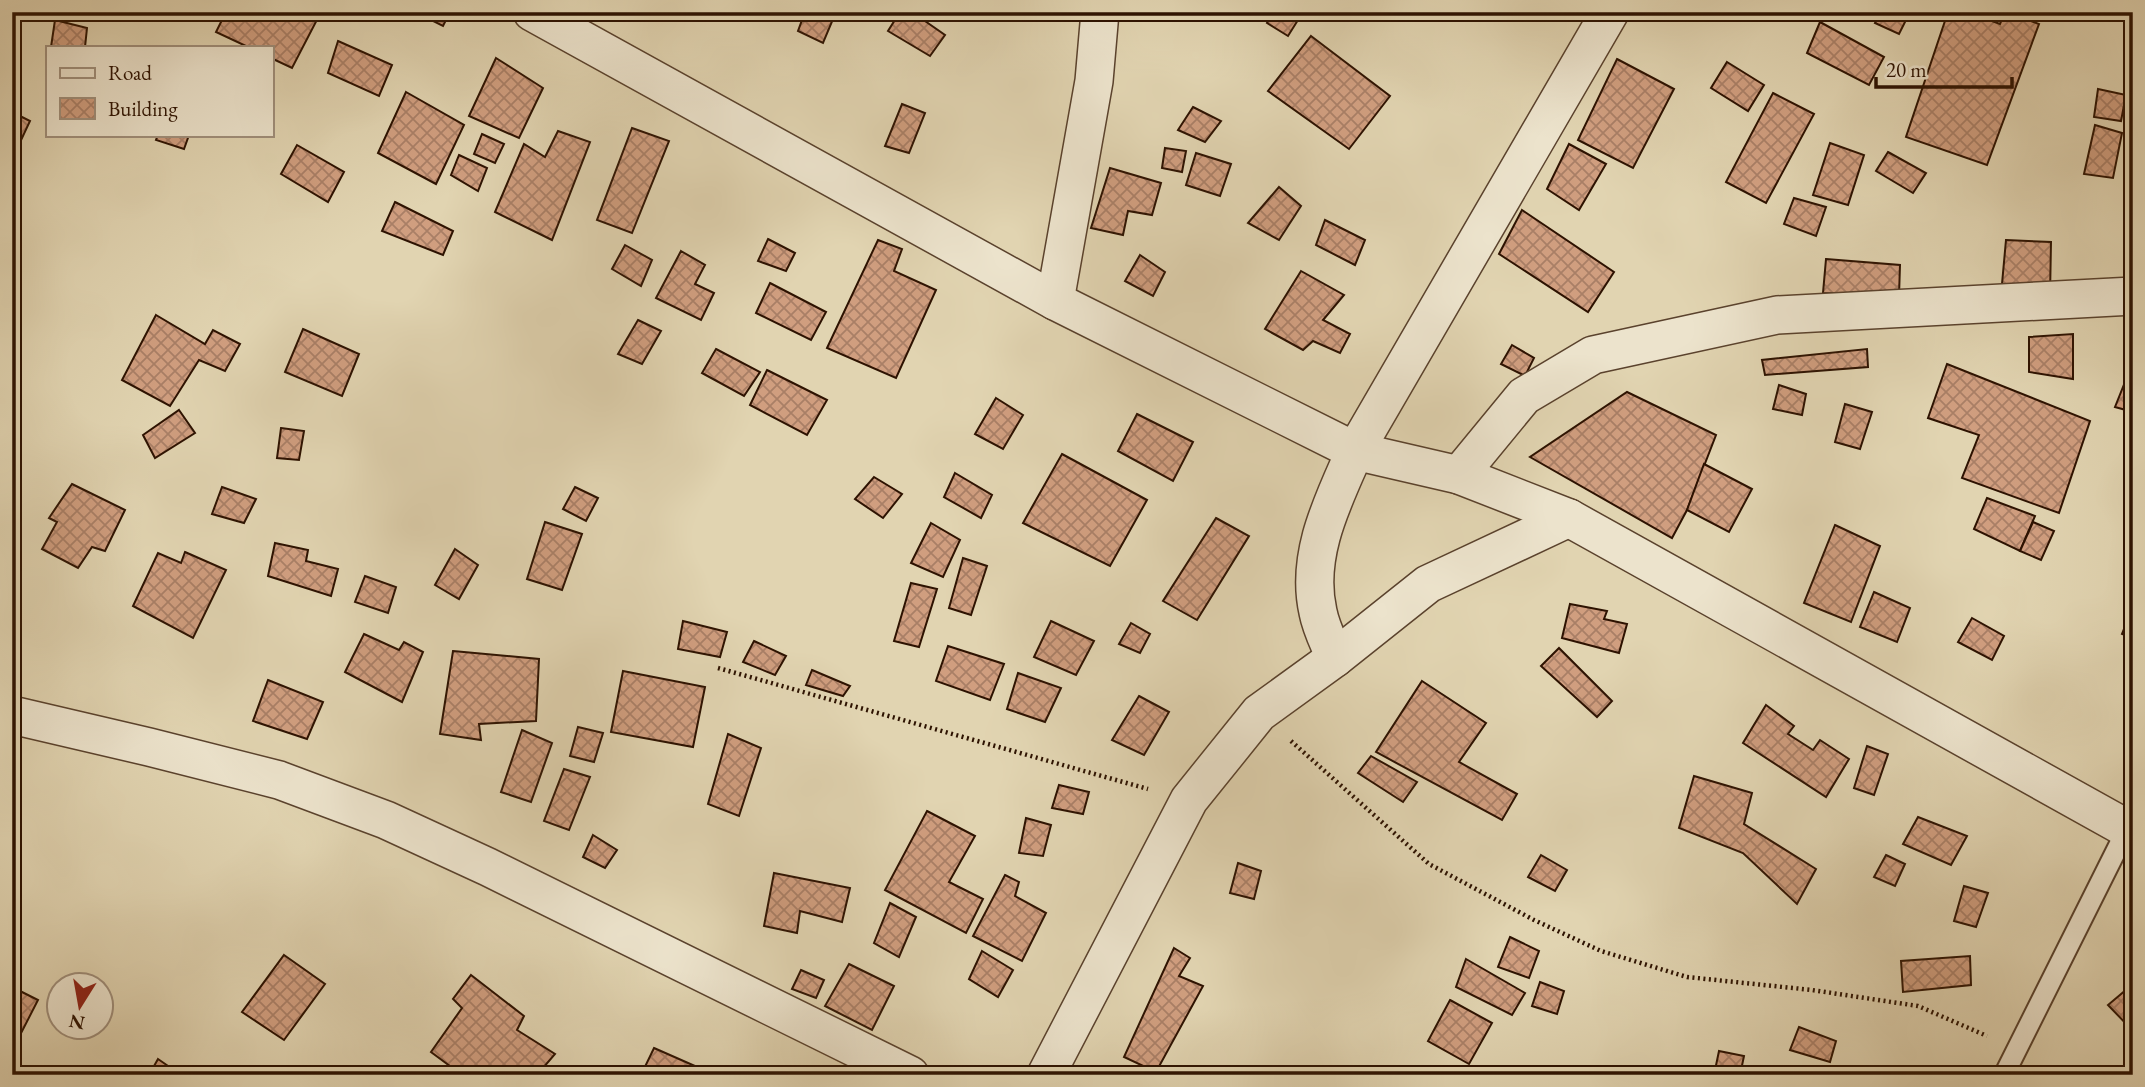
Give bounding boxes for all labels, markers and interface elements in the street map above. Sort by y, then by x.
legend [46,46,273,136]
scale bar [1876,46,2012,90]
text: 20 m [1886,56,1927,83]
text: Road [108,59,152,86]
text: Building [108,95,178,122]
north arrow [46,972,116,1042]
text: N [66,1008,87,1036]

